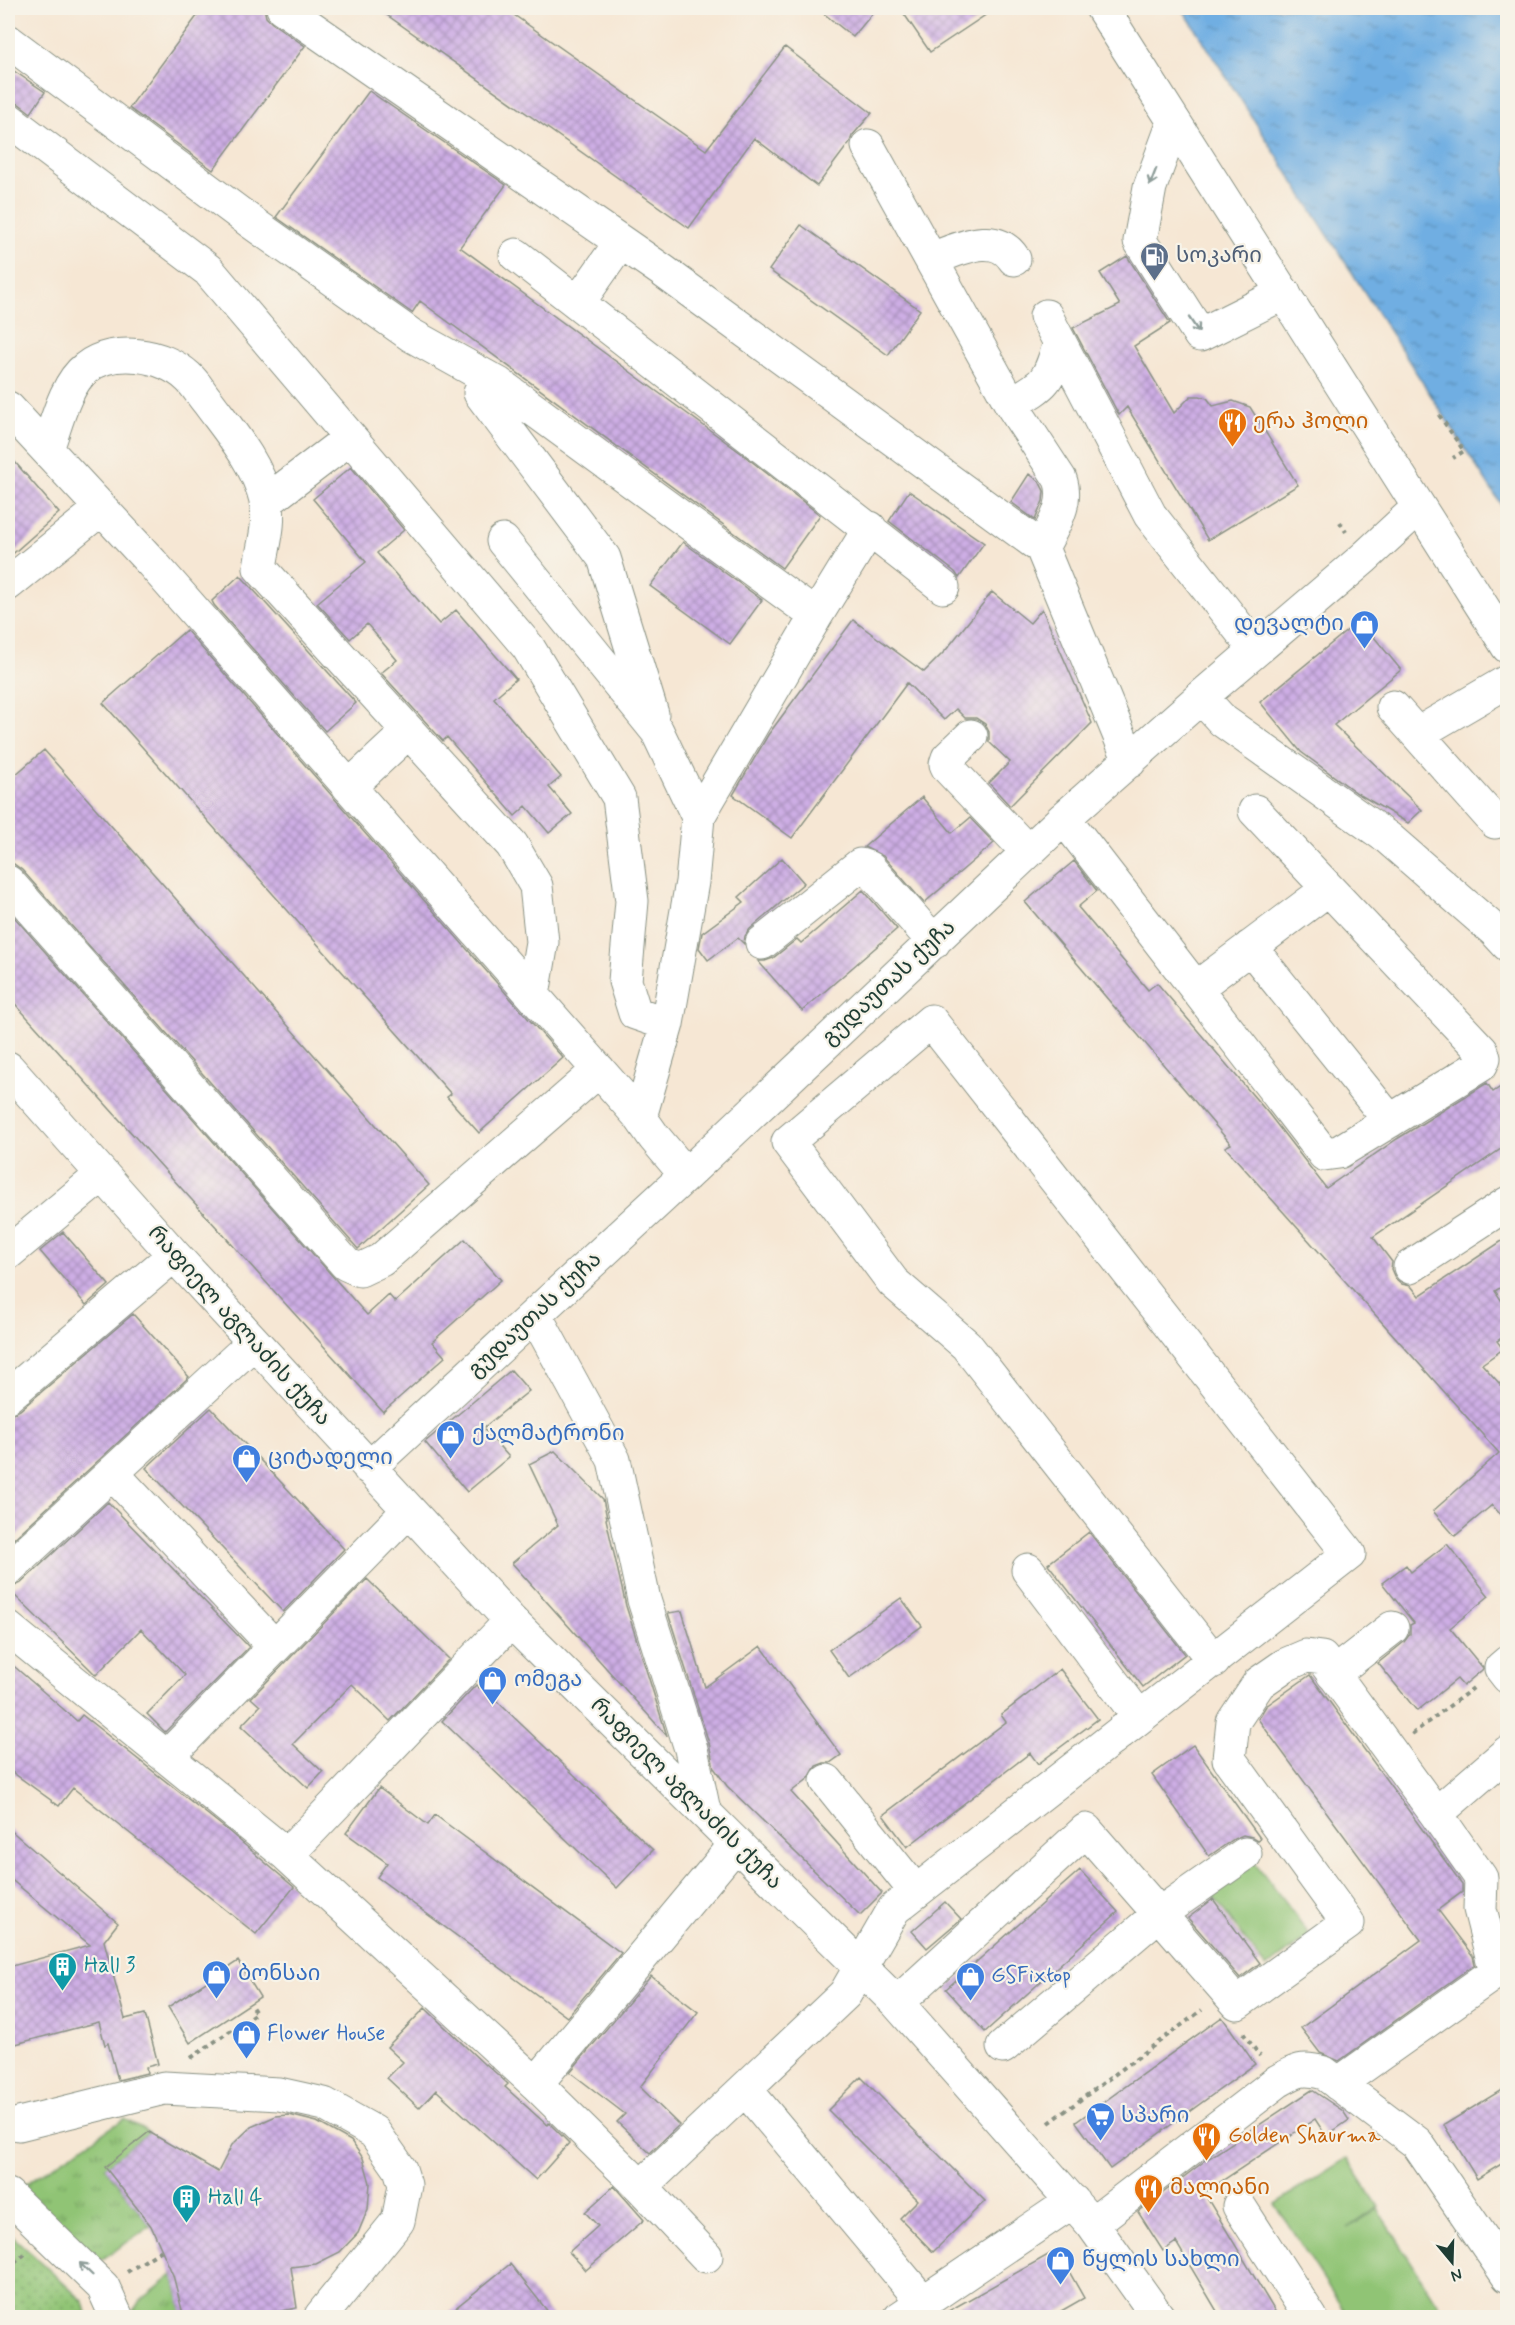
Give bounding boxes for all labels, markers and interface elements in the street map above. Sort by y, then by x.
one-way arrow [1147,167,1158,186]
fuel station icon: სოკარი [1139,240,1171,282]
place label: სოკარი [1176,242,1262,270]
one-way arrow [1187,317,1200,334]
restaurant icon: ერა ჰოლი [1216,406,1248,448]
place label: ერა ჰოლი [1253,408,1368,436]
shop icon: დევალტი [1349,608,1381,650]
place label: დევალტი [1234,610,1344,638]
street label: გუდაუთას ქუჩა [816,914,962,1052]
street label: რაფიელ აგლაძის ქუჩა [141,1220,337,1432]
street label: გუდაუთას ქუჩა [462,1246,608,1384]
shop icon: ქალმატრონი [435,1418,467,1460]
place label: ქალმატრონი [472,1420,625,1448]
shop icon: ციტადელი [231,1442,263,1484]
place label: ციტადელი [268,1444,393,1472]
shop icon: ომეგა [477,1664,509,1706]
place label: ომეგა [514,1666,582,1694]
street label: რაფიელ აგლაძის ქუჩა [584,1692,788,1896]
building icon: Hall 3 [47,1950,79,1992]
place label: Hall 3 [84,1952,135,1980]
shop icon: ბონსაი [201,1958,233,2000]
place label: ბონსაი [238,1960,320,1988]
shop icon: GSFixtop [954,1960,986,2002]
place label: GSFixtop [991,1962,1071,1990]
shop icon: Flower House [230,2018,262,2060]
place label: Flower House [267,2020,386,2048]
supermarket icon: სპარი [1084,2100,1116,2142]
place label: სპარი [1121,2102,1189,2130]
restaurant icon: Golden Shaurma [1191,2120,1223,2162]
place label: Golden Shaurma [1228,2122,1381,2150]
restaurant icon: მალიანი [1133,2172,1165,2214]
place label: მალიანი [1170,2174,1270,2202]
building icon: Hall 4 [171,2182,203,2224]
place label: Hall 4 [208,2184,262,2212]
north arrow [1422,2232,1482,2292]
shop icon: წყლის სახლი [1045,2244,1077,2286]
place label: წყლის სახლი [1082,2246,1240,2274]
one-way arrow [78,2262,93,2277]
text: N [1448,2263,1465,2286]

